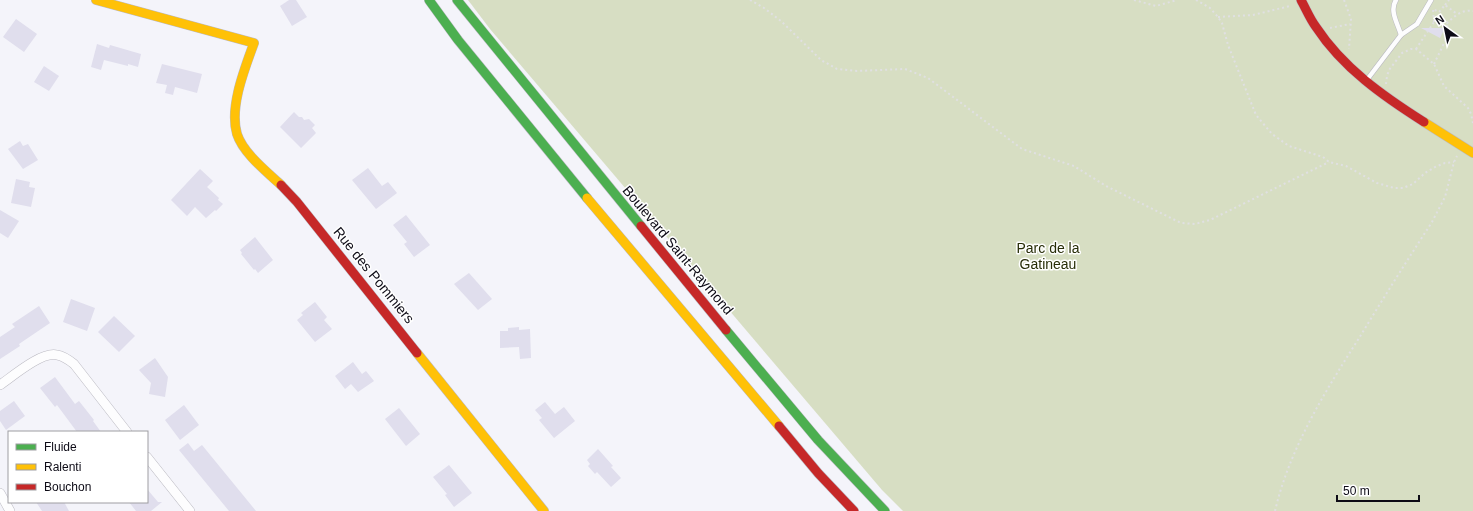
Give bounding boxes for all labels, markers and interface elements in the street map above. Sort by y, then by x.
north arrow [1425,8,1465,48]
text: N [1433,12,1446,27]
street label: Boulevard Saint-Raymond [619,182,737,318]
street label: Rue des Pommiers [330,224,418,326]
park label: Parc de la Gatineau [1016,240,1080,272]
legend [8,431,148,503]
text: Fluide [44,440,77,454]
text: Ralenti [44,460,81,474]
scale bar [1337,477,1419,503]
text: Bouchon [44,480,91,494]
text: 50 m [1343,484,1370,498]

